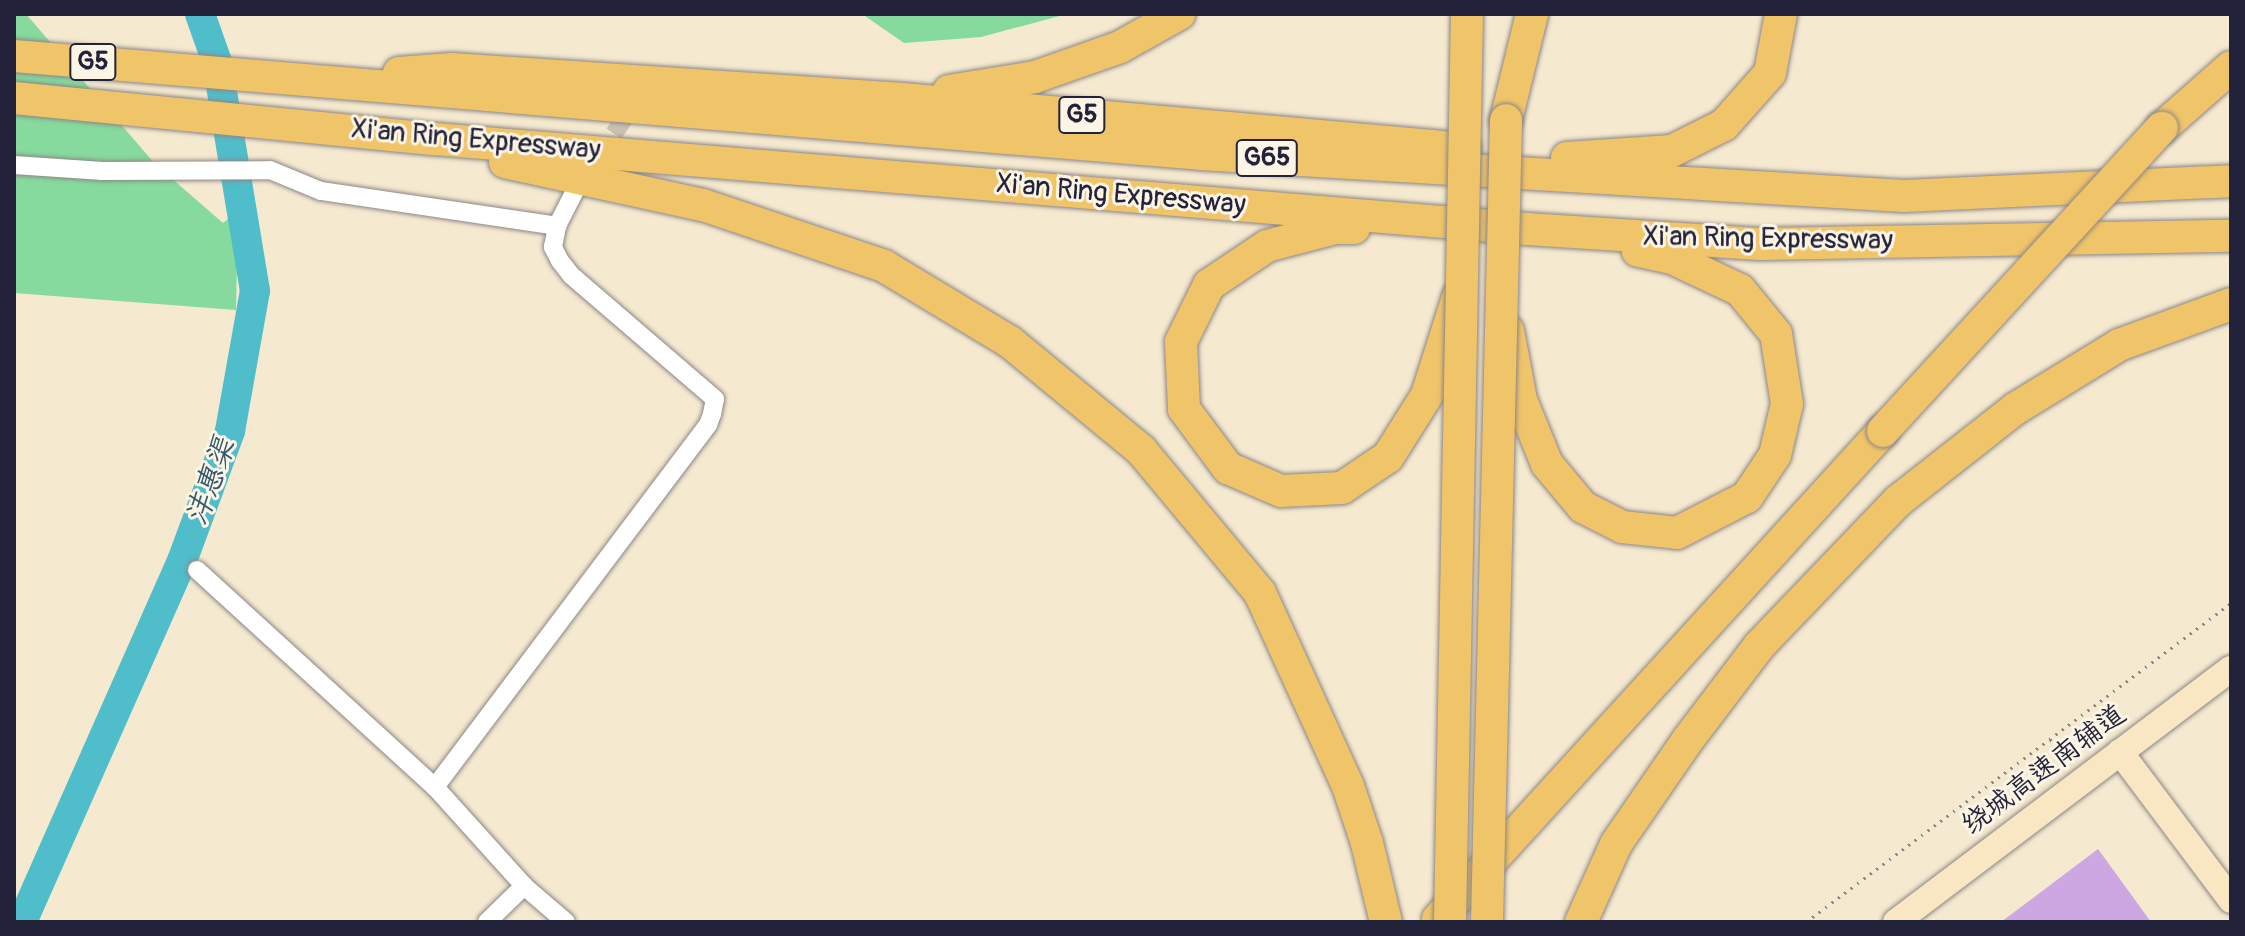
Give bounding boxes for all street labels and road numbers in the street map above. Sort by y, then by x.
road number: G5 [69,40,117,84]
road number: G5 [1058,93,1106,137]
street label: Xi'an Ring Expressway [350,112,602,168]
road number: G65 [1235,136,1299,180]
street label: Xi'an Ring Expressway [995,167,1247,223]
street label: Xi'an Ring Expressway [1643,220,1893,258]
street label: 绕城高速南辅道 [1956,698,2132,842]

